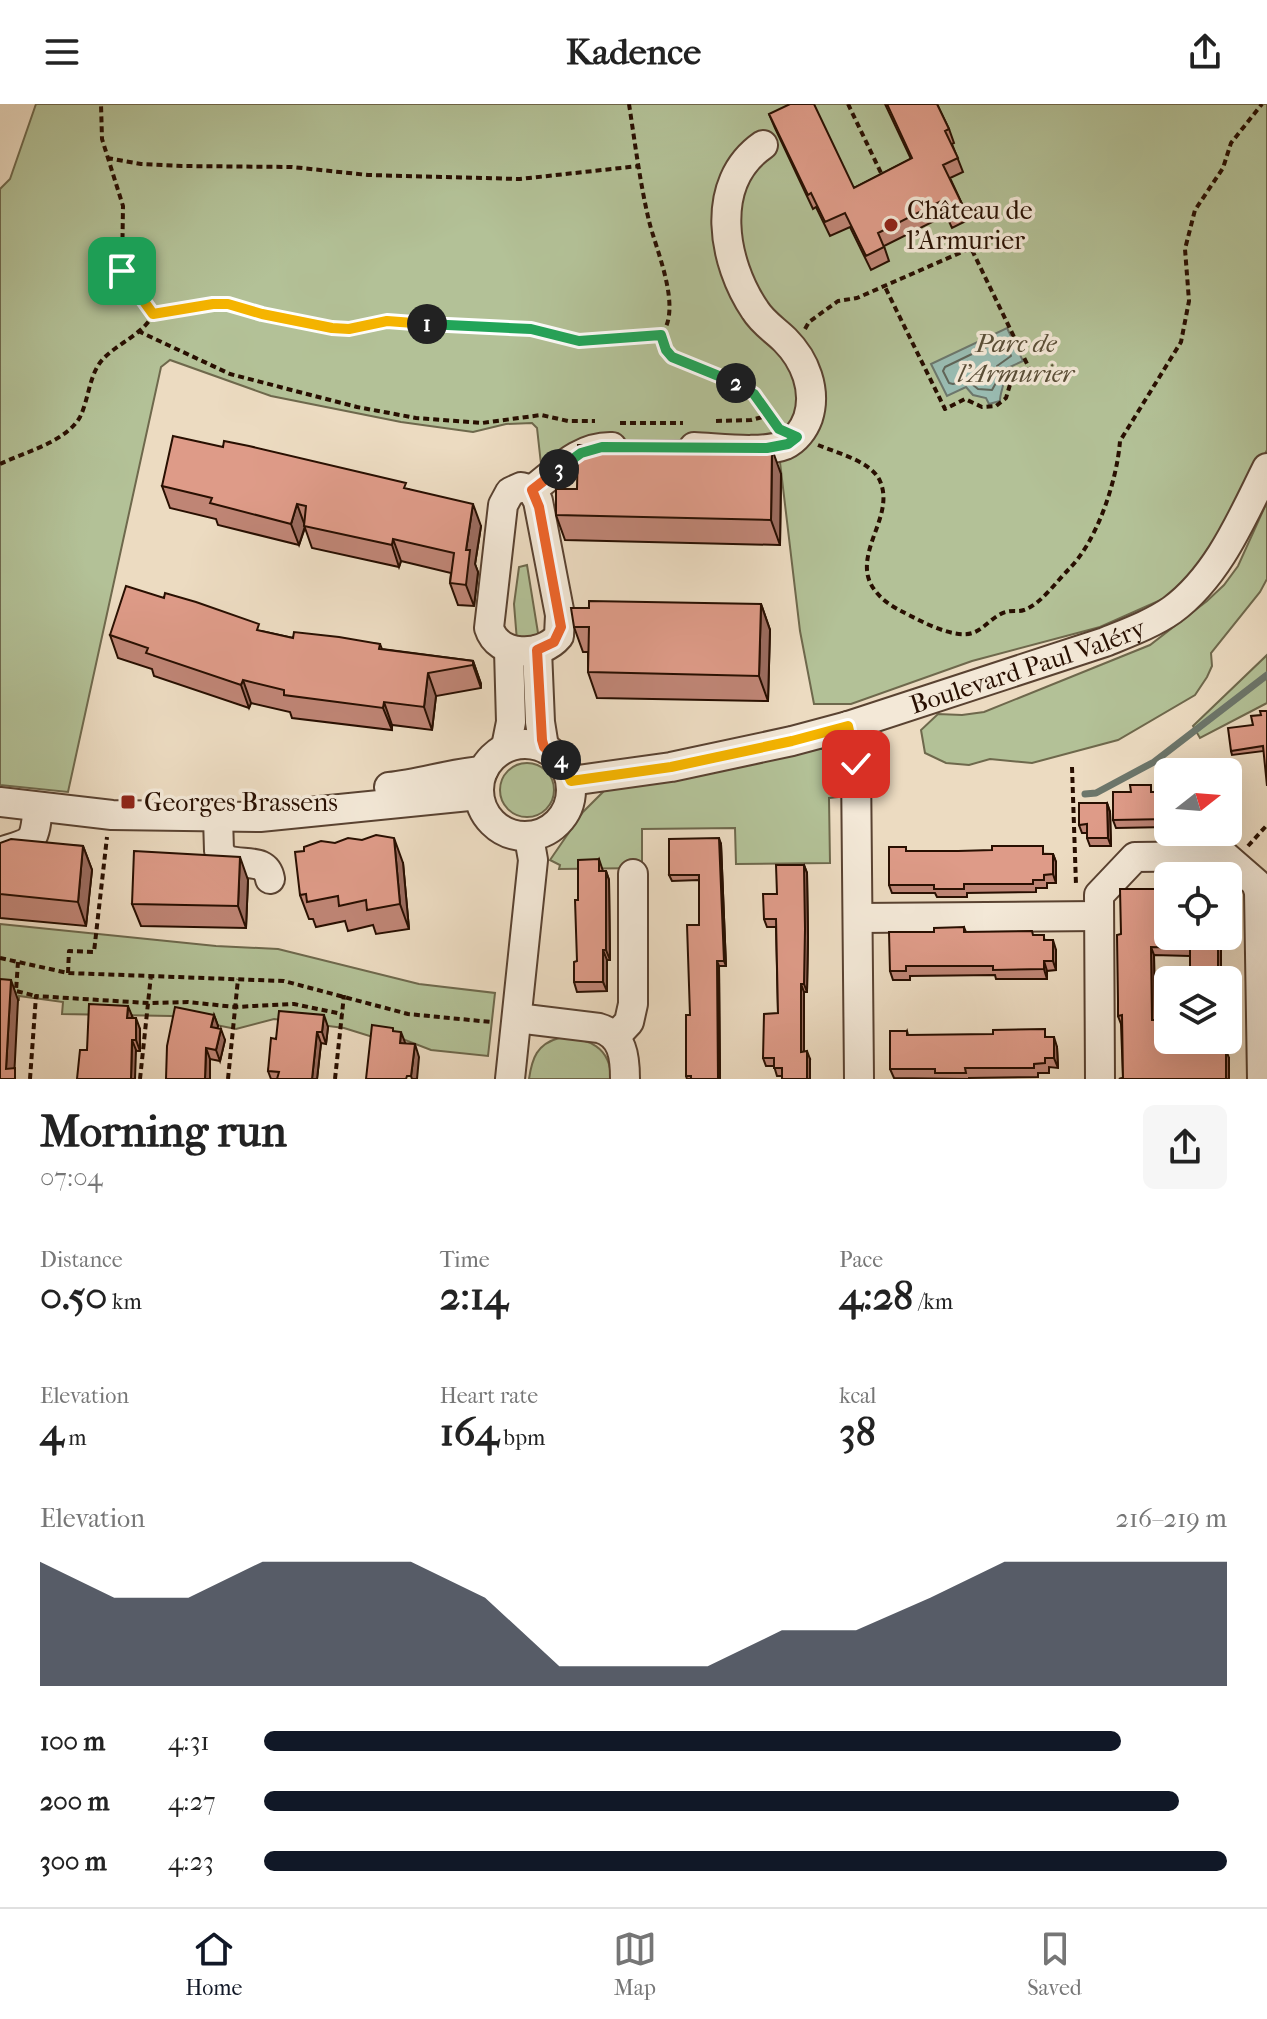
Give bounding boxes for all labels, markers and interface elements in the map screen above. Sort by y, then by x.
icon: menu [40,30,84,74]
icon: share [1183,30,1227,74]
text: Kadence [566,31,701,73]
place label: Château de l'Armurier [906,195,1033,256]
marker: Château de l'Armurier [882,216,900,234]
pin [88,237,156,305]
icon: arrive [100,249,144,293]
pin: 1 [407,304,447,344]
text: 1 [423,311,431,337]
park label: Parc de l'Armurier [957,328,1076,389]
pin: 2 [716,363,756,403]
text: 2 [730,370,742,396]
pin: 3 [539,449,579,489]
text: 3 [554,456,564,482]
street label: Boulevard Paul Valéry [906,611,1151,720]
pin [822,730,890,798]
pin: 4 [541,740,581,780]
icon: check [834,742,878,786]
text: 4 [555,747,568,773]
north arrow [1154,758,1242,846]
map controls [1154,758,1242,1054]
place label: Georges Brassens [144,787,338,818]
marker: Georges Brassens [119,793,137,811]
button: locate [1154,862,1242,950]
button: layers [1154,966,1242,1054]
button: share [1143,1105,1227,1189]
text: Morning run [40,1106,287,1157]
text: 07:04 [40,1162,103,1193]
text: Distance [40,1247,123,1273]
text: Time [440,1247,490,1273]
text: Pace [839,1247,883,1273]
text: 0.50 [40,1273,107,1319]
text: 2:14 [440,1273,508,1319]
text: 4:28 [839,1273,913,1319]
text: km [107,1289,142,1315]
text: /km [913,1289,953,1315]
text: Elevation [40,1383,129,1409]
text: Heart rate [440,1383,538,1409]
text: kcal [839,1383,876,1409]
text: 4 [40,1409,64,1455]
text: 164 [440,1409,499,1455]
text: 38 [839,1409,876,1455]
text: m [64,1425,87,1451]
text: bpm [499,1425,545,1451]
text: Elevation [40,1503,145,1534]
text: 216–219 m [1116,1503,1227,1534]
text: 100 m [40,1726,105,1757]
text: 4:31 [168,1726,210,1757]
text: 200 m [40,1786,109,1817]
text: 4:27 [168,1786,216,1817]
text: 300 m [40,1846,107,1877]
text: 4:23 [168,1846,214,1877]
tab: Home [185,1927,242,2001]
tab: Map [613,1927,657,2001]
tab: Saved [1027,1927,1082,2001]

